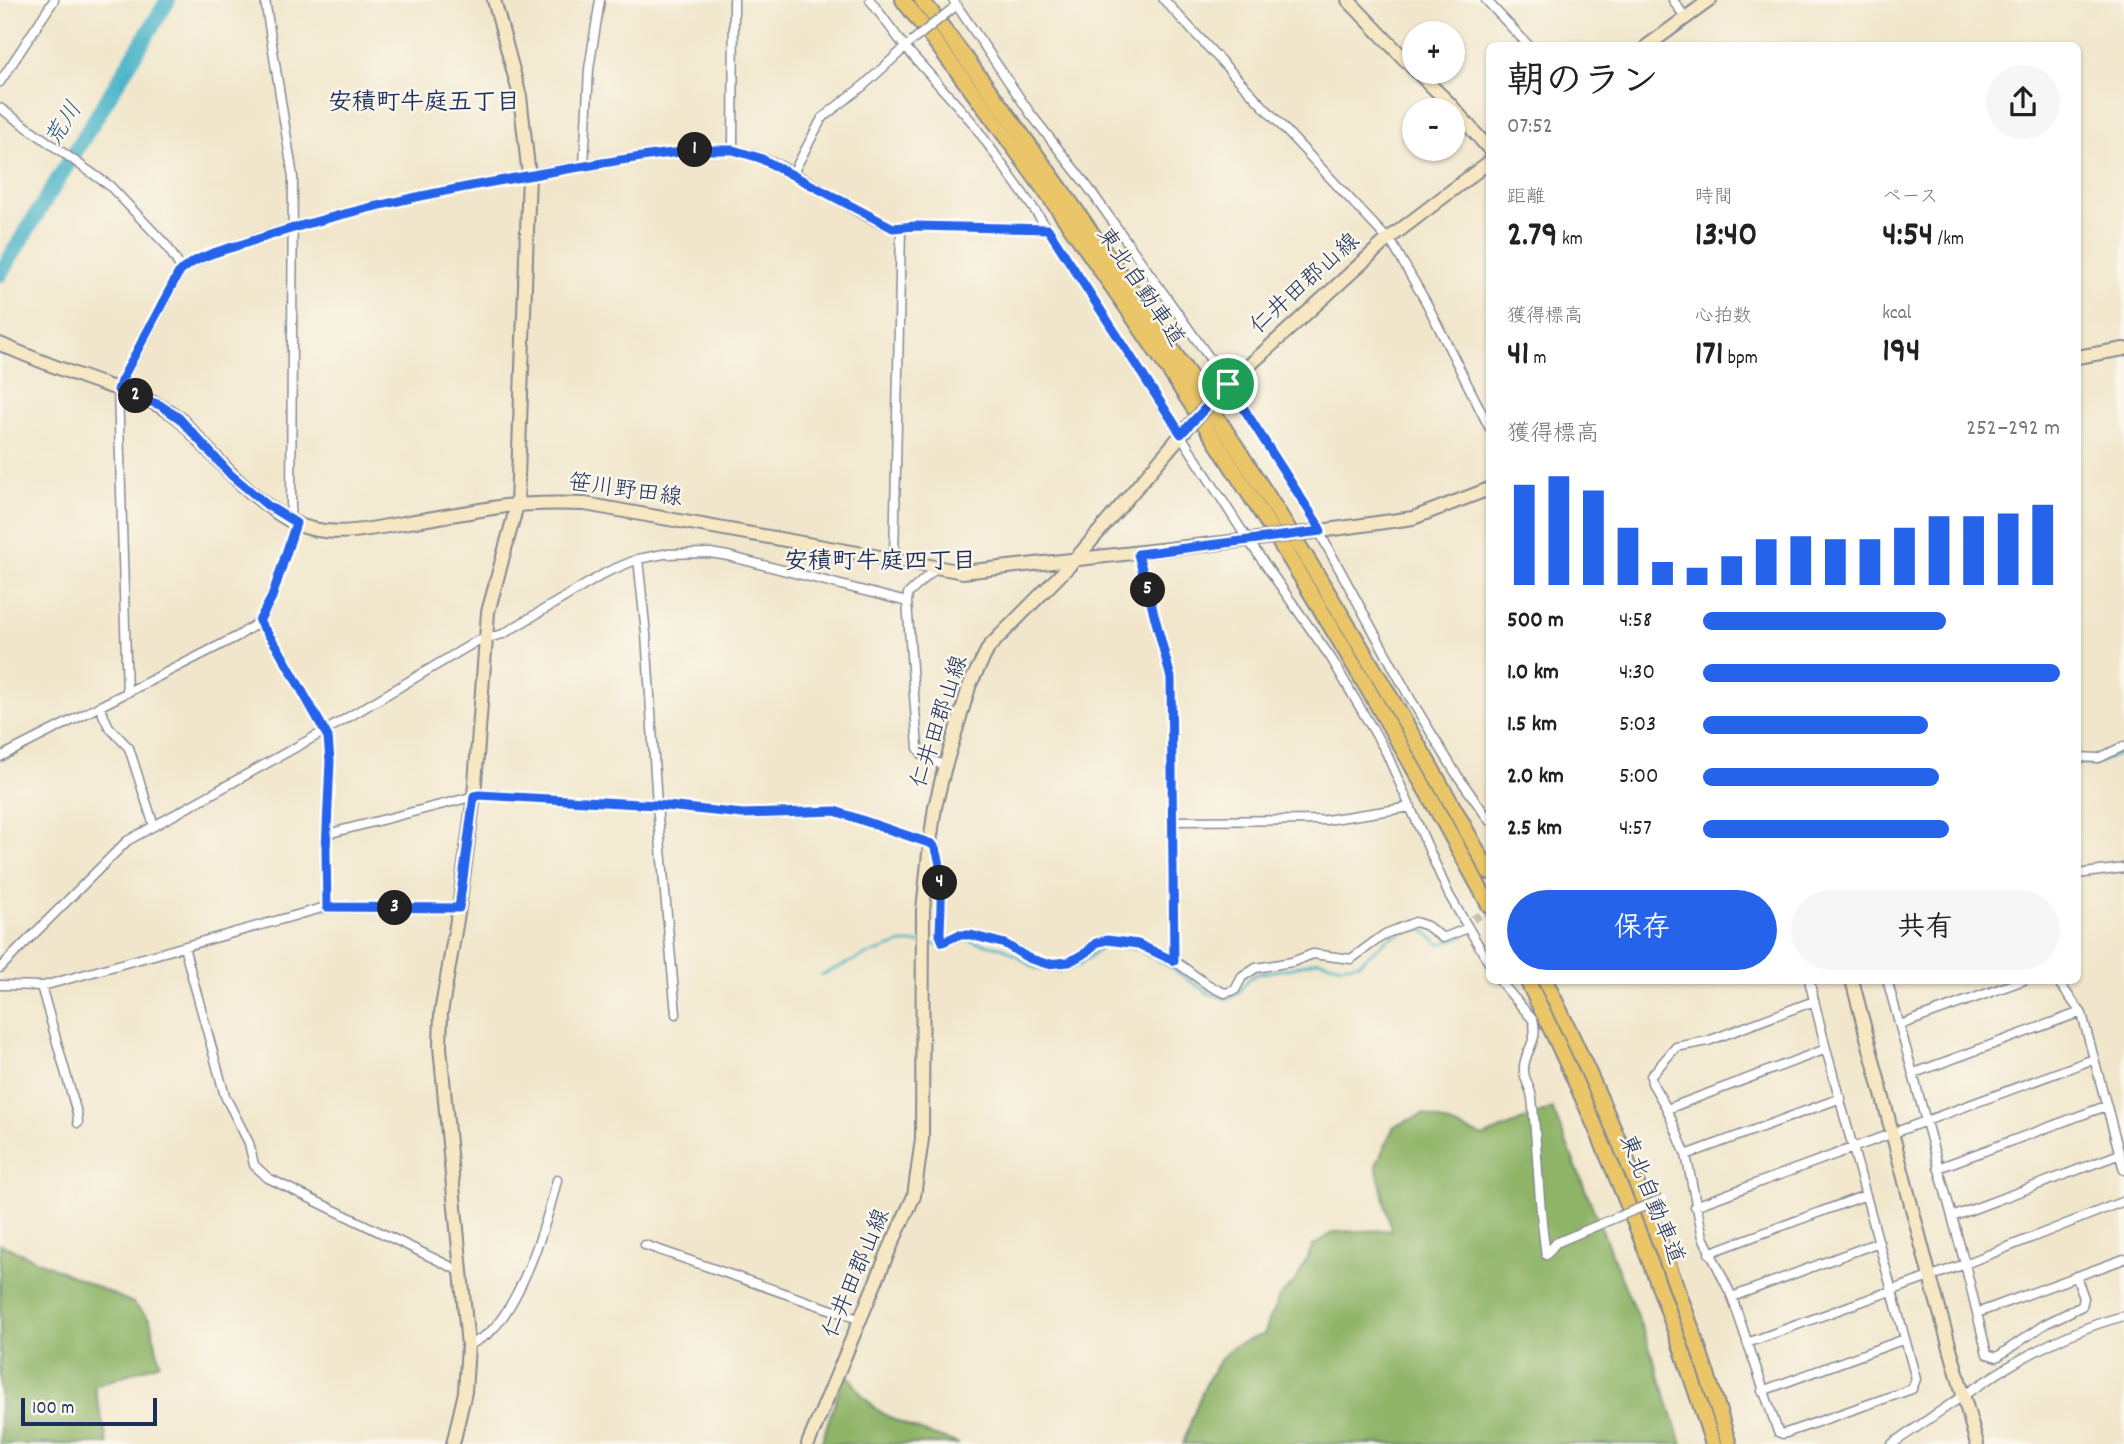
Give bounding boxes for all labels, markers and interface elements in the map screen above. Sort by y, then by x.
map controls [1402,21,1465,161]
button: + [1402,21,1465,84]
text: 朝のラン [1507,57,1659,112]
button: share [1986,65,2060,139]
district label: 安積町牛庭五丁目 [328,87,520,121]
water label: 荒川 [38,96,92,154]
button: − [1402,98,1465,161]
text: 07:52 [1507,111,1553,144]
pin: 1 [678,132,712,168]
text: 1 [692,136,697,163]
text: 距離 [1507,185,1545,212]
text: 時間 [1695,185,1733,212]
text: ペース [1882,185,1938,212]
text: 2.79 [1507,212,1558,262]
text: 13:40 [1695,212,1757,262]
text: 4:54 [1882,212,1933,262]
street label: 東北自動車道 [1087,222,1191,354]
street label: 仁井田郡山線 [1244,227,1368,343]
text: km [1558,227,1583,254]
text: /km [1933,227,1964,254]
text: kcal [1882,301,1911,328]
text: 獲得標高 [1507,304,1583,331]
text: 心拍数 [1695,304,1752,331]
text: 194 [1882,328,1921,378]
text: 41 [1507,331,1529,381]
text: 171 [1695,331,1723,381]
text: m [1529,346,1547,373]
text: bpm [1723,346,1758,373]
pin [1198,354,1258,414]
icon: arrive [1209,365,1247,403]
pin: 2 [118,378,154,414]
text: 2 [131,382,140,409]
text: 252–292 m [1966,413,2060,446]
text: 獲得標高 [1507,419,1599,452]
street label: 笹川野田線 [566,468,684,516]
district label: 安積町牛庭四丁目 [784,546,976,580]
pin: 5 [1130,572,1166,608]
text: 5 [1143,576,1152,603]
text: 500 m [1507,605,1564,638]
text: 4:58 [1619,605,1652,638]
street label: 仁井田郡山線 [904,651,978,793]
text: 1.0 km [1507,657,1559,690]
text: 4:30 [1619,657,1655,690]
text: 1.5 km [1507,709,1557,742]
text: 5:03 [1619,709,1656,742]
text: 2.0 km [1507,761,1564,794]
text: 5:00 [1619,761,1659,794]
text: 2.5 km [1507,813,1562,846]
text: 4:57 [1619,813,1652,846]
pin: 4 [922,866,958,900]
text: 4 [936,869,943,896]
pin: 3 [378,890,412,926]
button: 保存 [1507,890,1777,970]
button: 共有 [1791,890,2060,970]
text: 3 [390,894,399,921]
street label: 東北自動車道 [1609,1130,1691,1270]
street label: 仁井田郡山線 [816,1204,900,1344]
scale bar [21,1395,158,1427]
text: 100 m [32,1396,74,1423]

